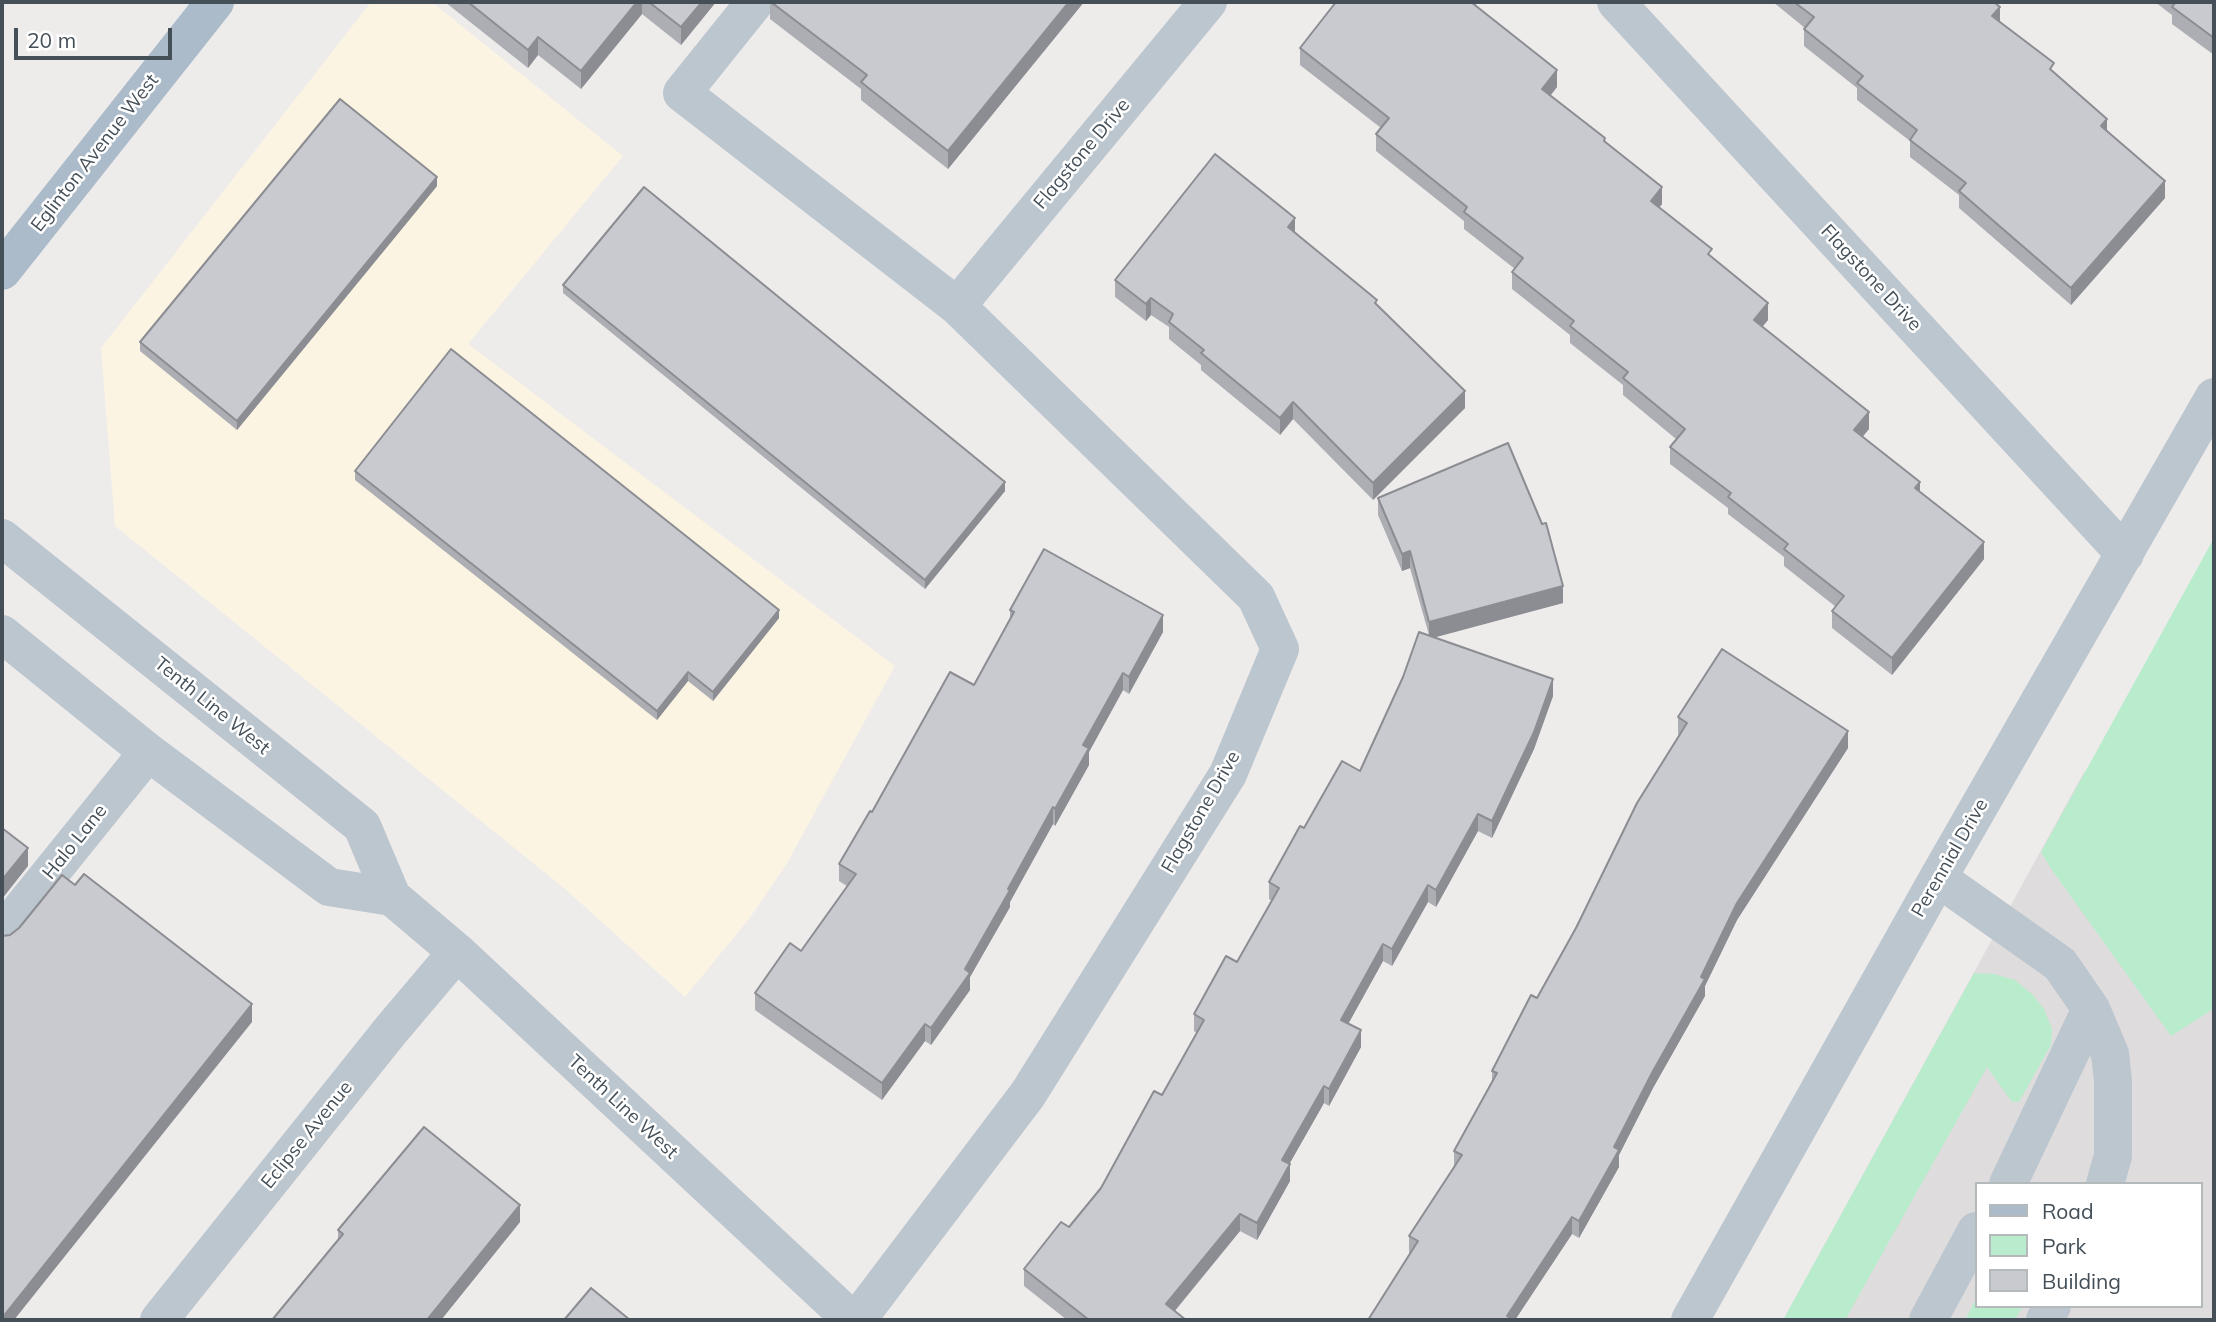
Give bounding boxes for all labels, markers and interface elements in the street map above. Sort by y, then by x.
scale bar [18,14,175,58]
text: 20 m [27,27,76,53]
street label: Eglinton Avenue West [26,70,164,236]
street label: Flagstone Drive [1029,94,1135,214]
street label: Flagstone Drive [1816,220,1926,336]
street label: Tenth Line West [150,652,274,760]
street label: Flagstone Drive [1157,747,1245,877]
street label: Perennial Drive [1907,795,1993,921]
street label: Halo Lane [38,800,112,884]
street label: Tenth Line West [563,1050,683,1164]
street label: Eclipse Avenue [257,1077,357,1193]
legend [1974,1182,2202,1308]
text: Road [2042,1198,2093,1224]
text: Park [2042,1233,2086,1259]
text: Building [2042,1268,2121,1294]

